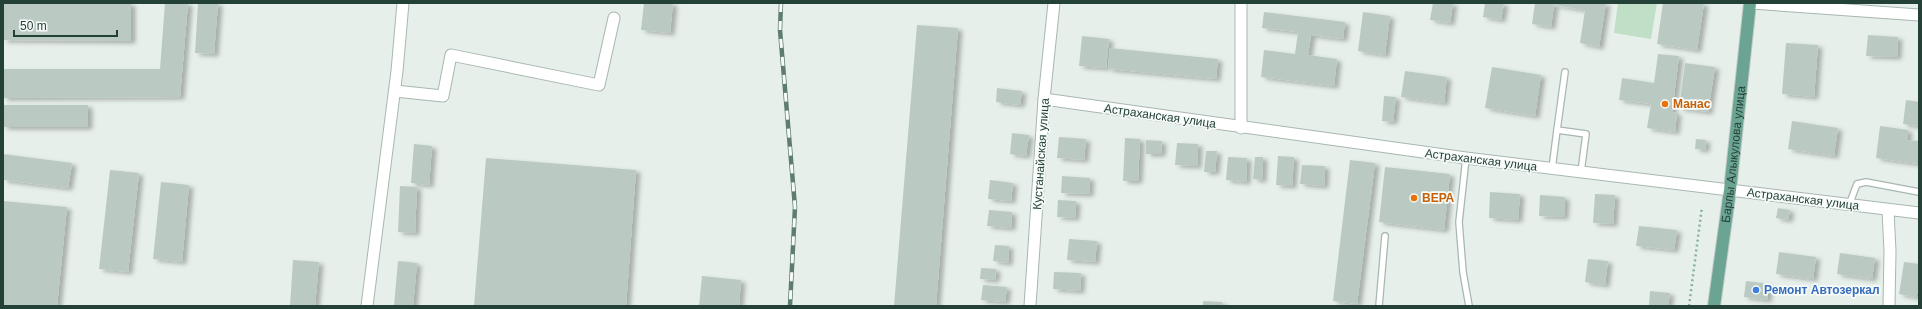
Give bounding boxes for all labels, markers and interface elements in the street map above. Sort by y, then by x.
scale bar [14,12,117,38]
text: 50 m [20,19,47,33]
street label: Барпы Алыкулова улица [1719,85,1748,224]
street label: Кустанайская улица [1030,97,1052,210]
place label: Манас [1673,97,1711,111]
marker: Манас [1660,99,1670,109]
street label: Астраханская улица [1103,101,1217,131]
street label: Астраханская улица [1424,146,1538,174]
street label: Астраханская улица [1746,185,1860,213]
place label: ВЕРА [1422,191,1455,205]
marker: ВЕРА [1409,193,1419,203]
place label: Ремонт Автозеркал [1764,283,1880,297]
marker: Ремонт Автозеркал [1751,285,1761,295]

